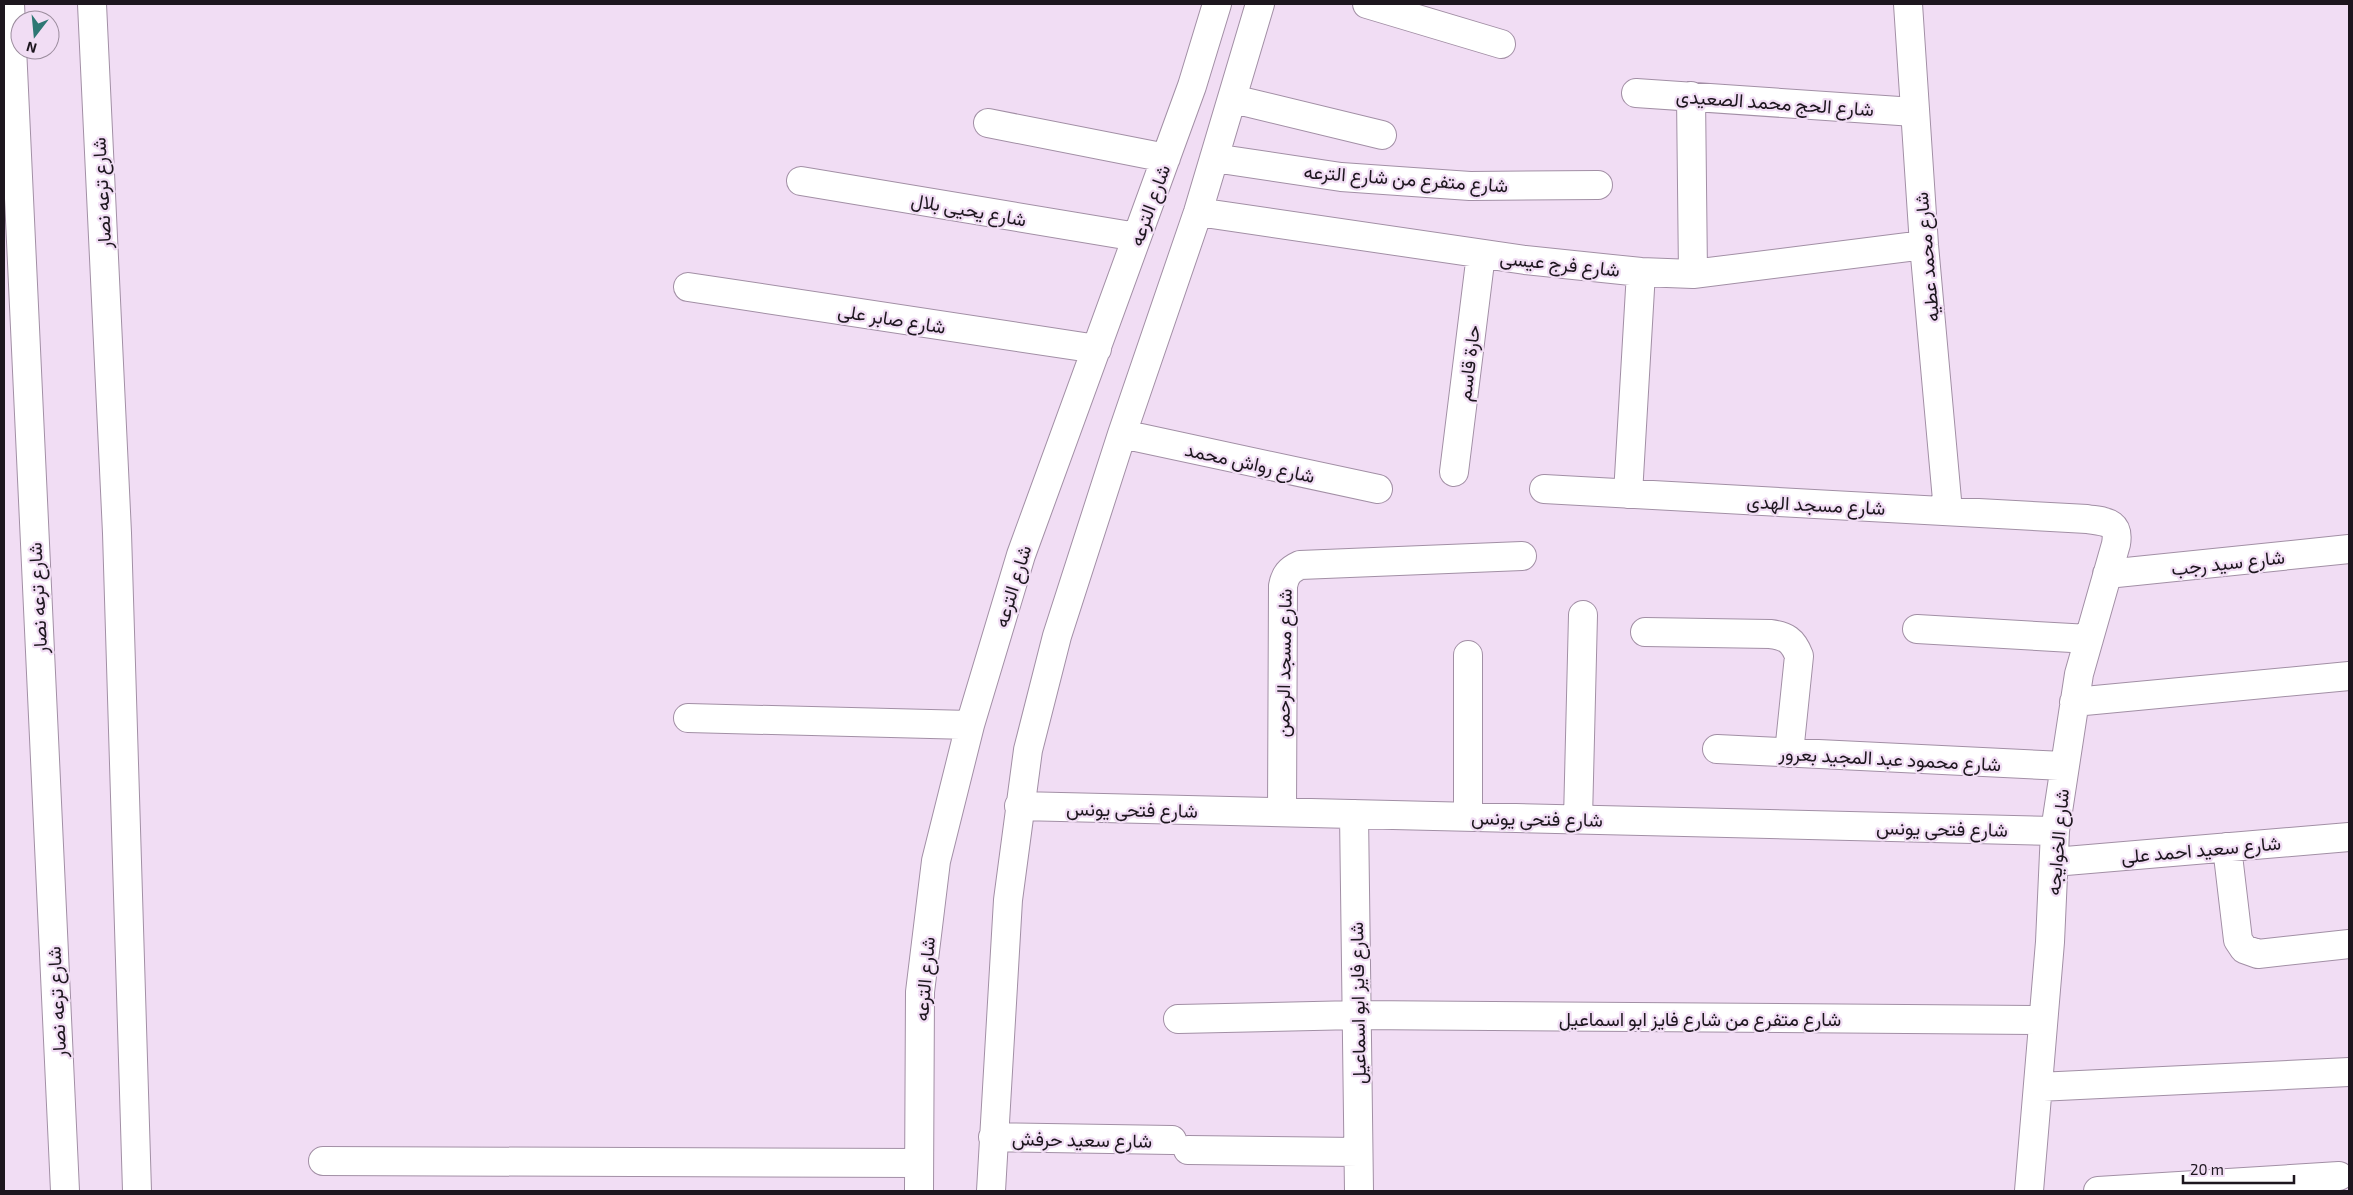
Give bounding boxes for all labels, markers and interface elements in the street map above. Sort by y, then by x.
north arrow [10,10,60,60]
text: N [24,38,38,58]
street label: شارع الحج محمد الصعيدى [1675,84,1875,123]
street label: شارع ترعه نصار [87,137,117,250]
street label: شارع متفرع من شارع الترعه [1303,159,1509,199]
street label: شارع الترعه [1124,161,1176,249]
street label: شارع يحيى بلال [909,188,1028,232]
street label: شارع محمد عطيه [1909,191,1945,323]
street label: شارع فرج عيسى [1499,245,1621,283]
street label: شارع صابر على [836,298,948,340]
street label: حارة قاسم [1452,324,1486,403]
street label: شارع رواش محمد [1182,437,1317,489]
street label: شارع مسجد الهدى [1746,489,1886,521]
street label: شارع ترعه نصار [23,542,53,655]
street label: شارع الترعه [989,542,1037,630]
street label: شارع سيد رجب [2170,545,2286,581]
street label: شارع مسجد الرحمن [1270,588,1298,738]
street label: شارع محمود عبد المجيد بعرور [1777,741,2002,777]
street label: شارع الخوايجه [2041,788,2075,896]
street label: شارع فتحى يونس [1066,796,1198,824]
street label: شارع فتحى يونس [1471,805,1603,833]
street label: شارع فتحى يونس [1876,815,2008,843]
street label: شارع سعيد احمد على [2120,831,2282,869]
street label: شارع فايز ابو اسماعيل [1344,922,1372,1084]
street label: شارع الترعه [909,936,941,1022]
street label: شارع ترعه نصار [42,946,72,1059]
street label: شارع متفرع من شارع فايز ابو اسماعيل [1559,1007,1841,1032]
street label: شارع سعيد حرفش [1012,1126,1152,1154]
scale bar [2183,1152,2294,1184]
text: 20 m [2190,1160,2224,1178]

